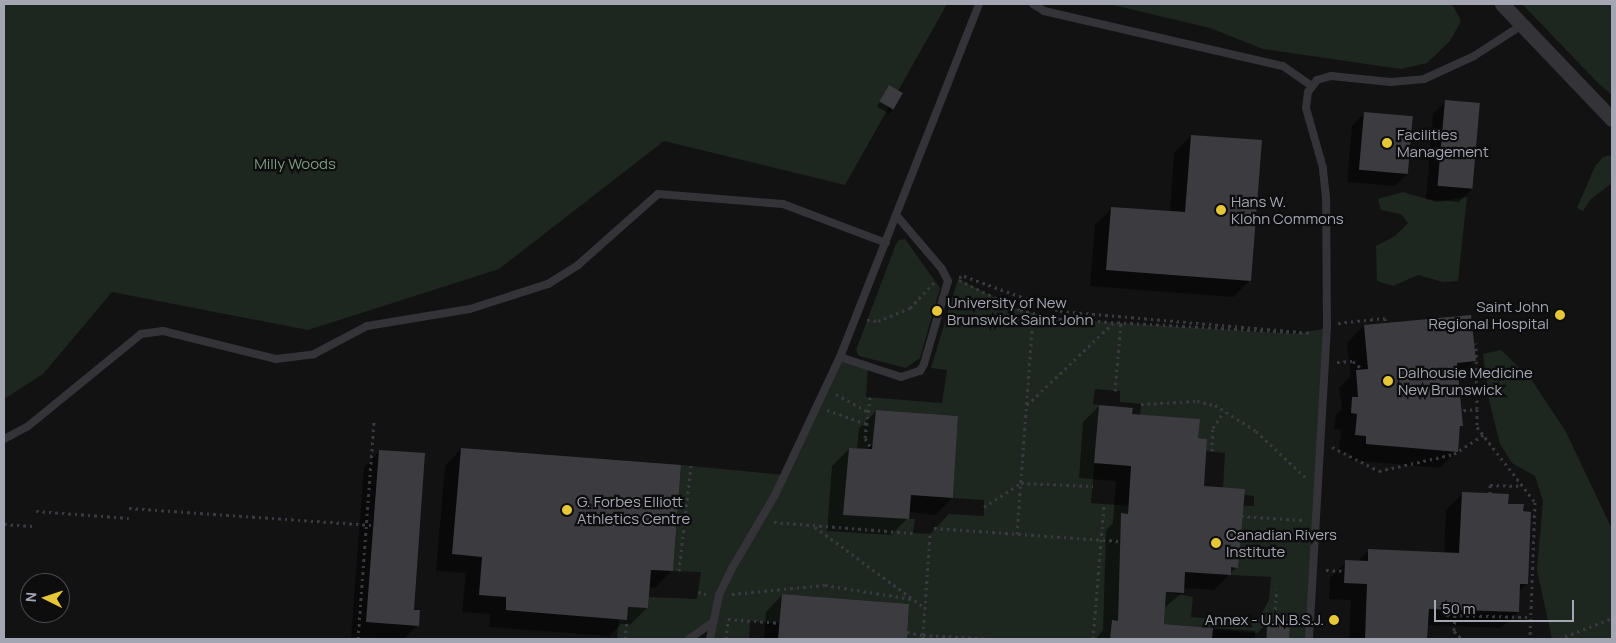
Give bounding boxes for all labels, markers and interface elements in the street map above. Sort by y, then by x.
place label: Facilities Management [1397,125,1489,160]
marker: Facilities Management [1381,137,1393,149]
park label: Milly Woods [254,155,336,173]
place label: Hans W. Klohn Commons [1231,192,1344,227]
marker: Hans W. Klohn Commons [1215,204,1227,216]
place label: University of New Brunswick Saint John [947,293,1093,328]
place label: Saint John Regional Hospital [1429,297,1549,332]
marker: University of New Brunswick Saint John [931,305,943,317]
marker: Saint John Regional Hospital [1553,308,1567,322]
place label: Dalhousie Medicine New Brunswick [1398,363,1533,398]
marker: Dalhousie Medicine New Brunswick [1382,375,1394,387]
place label: G. Forbes Elliott Athletics Centre [577,492,690,527]
marker: G. Forbes Elliott Athletics Centre [561,504,573,516]
place label: Canadian Rivers Institute [1226,525,1337,560]
marker: Canadian Rivers Institute [1210,537,1222,549]
north arrow [20,573,70,623]
scale bar [1436,590,1576,622]
text: N [21,591,40,603]
text: 50 m [1442,598,1476,619]
place label: Annex - U.N.B.S.J. [1205,611,1324,629]
marker: Annex - U.N.B.S.J. [1328,614,1340,626]

